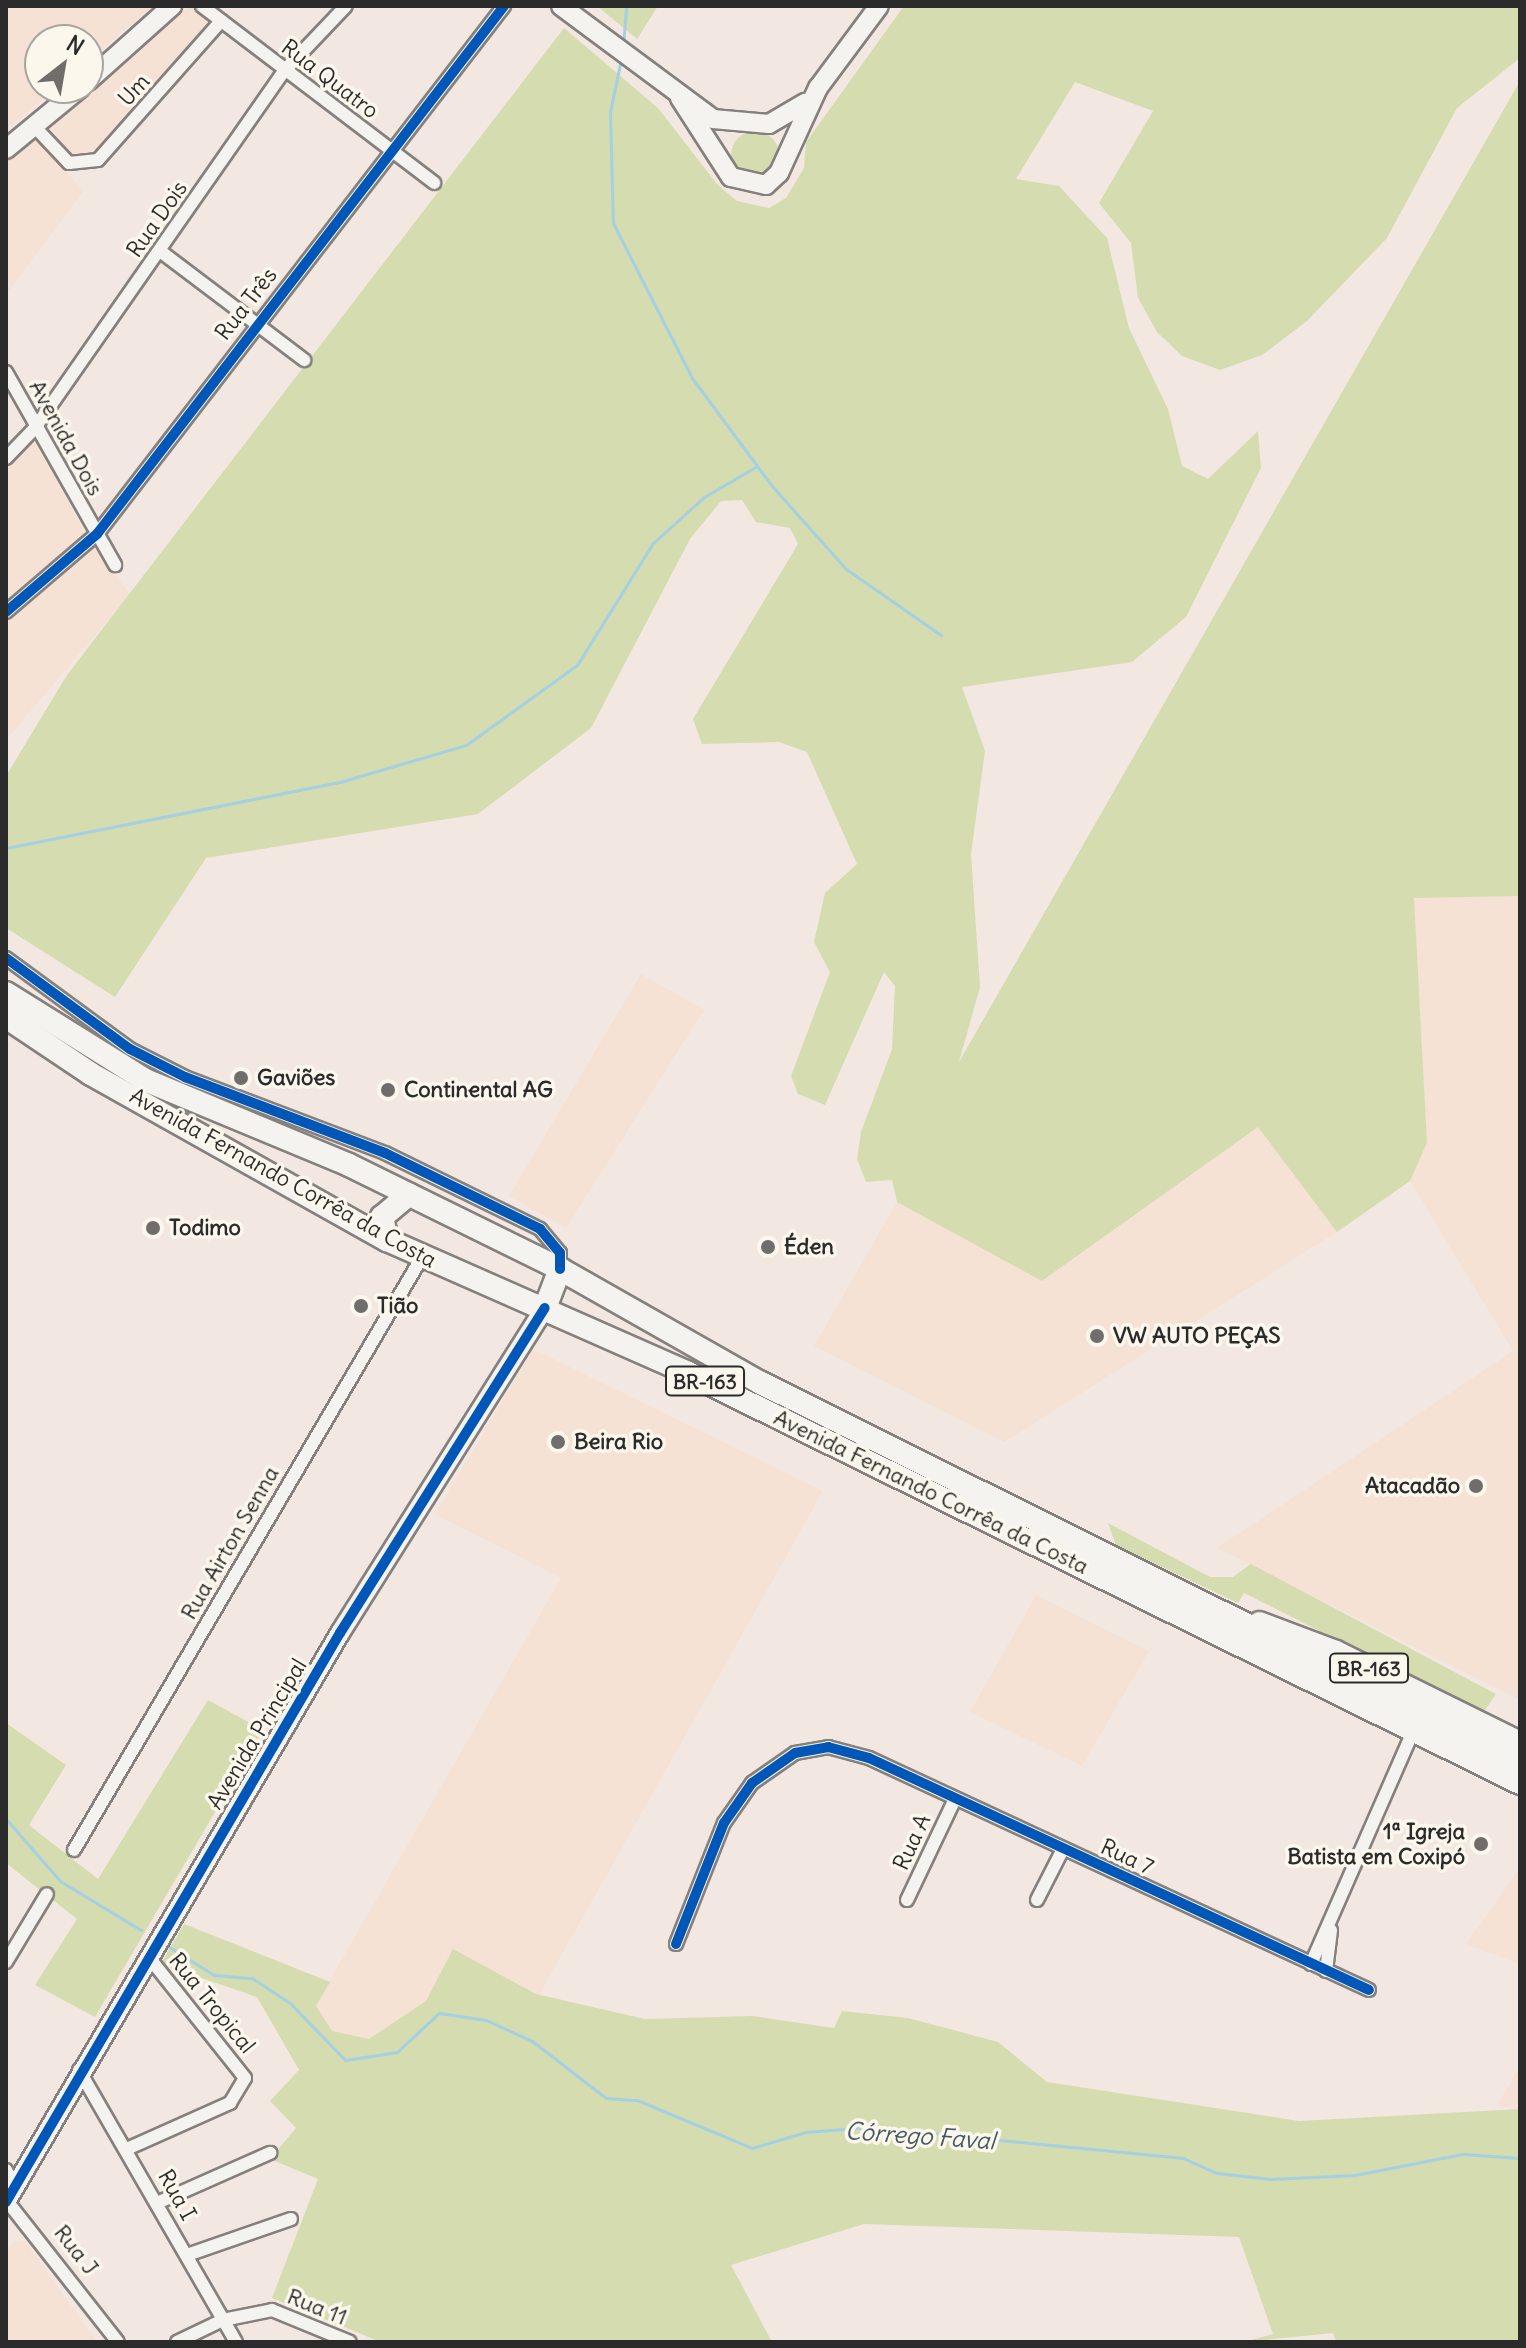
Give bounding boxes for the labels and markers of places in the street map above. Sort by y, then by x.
place label: Gaviões [257,1065,335,1091]
marker: Gaviões [232,1069,250,1087]
place label: Continental AG [404,1077,553,1103]
marker: Continental AG [379,1081,397,1099]
place label: Todimo [169,1215,241,1241]
marker: Todimo [144,1219,162,1237]
place label: Éden [784,1234,834,1260]
marker: Éden [759,1238,777,1256]
place label: Tião [377,1293,418,1319]
marker: Tião [352,1297,370,1315]
place label: VW AUTO PEÇAS [1113,1323,1280,1349]
marker: VW AUTO PEÇAS [1088,1327,1106,1345]
place label: Beira Rio [574,1429,663,1455]
marker: Beira Rio [549,1433,567,1451]
place label: Atacadão [1365,1473,1460,1499]
marker: Atacadão [1467,1477,1485,1495]
place label: 1ª Igreja Batista em Coxipó [1287,1818,1465,1870]
marker: 1ª Igreja Batista em Coxipó [1472,1835,1490,1853]

